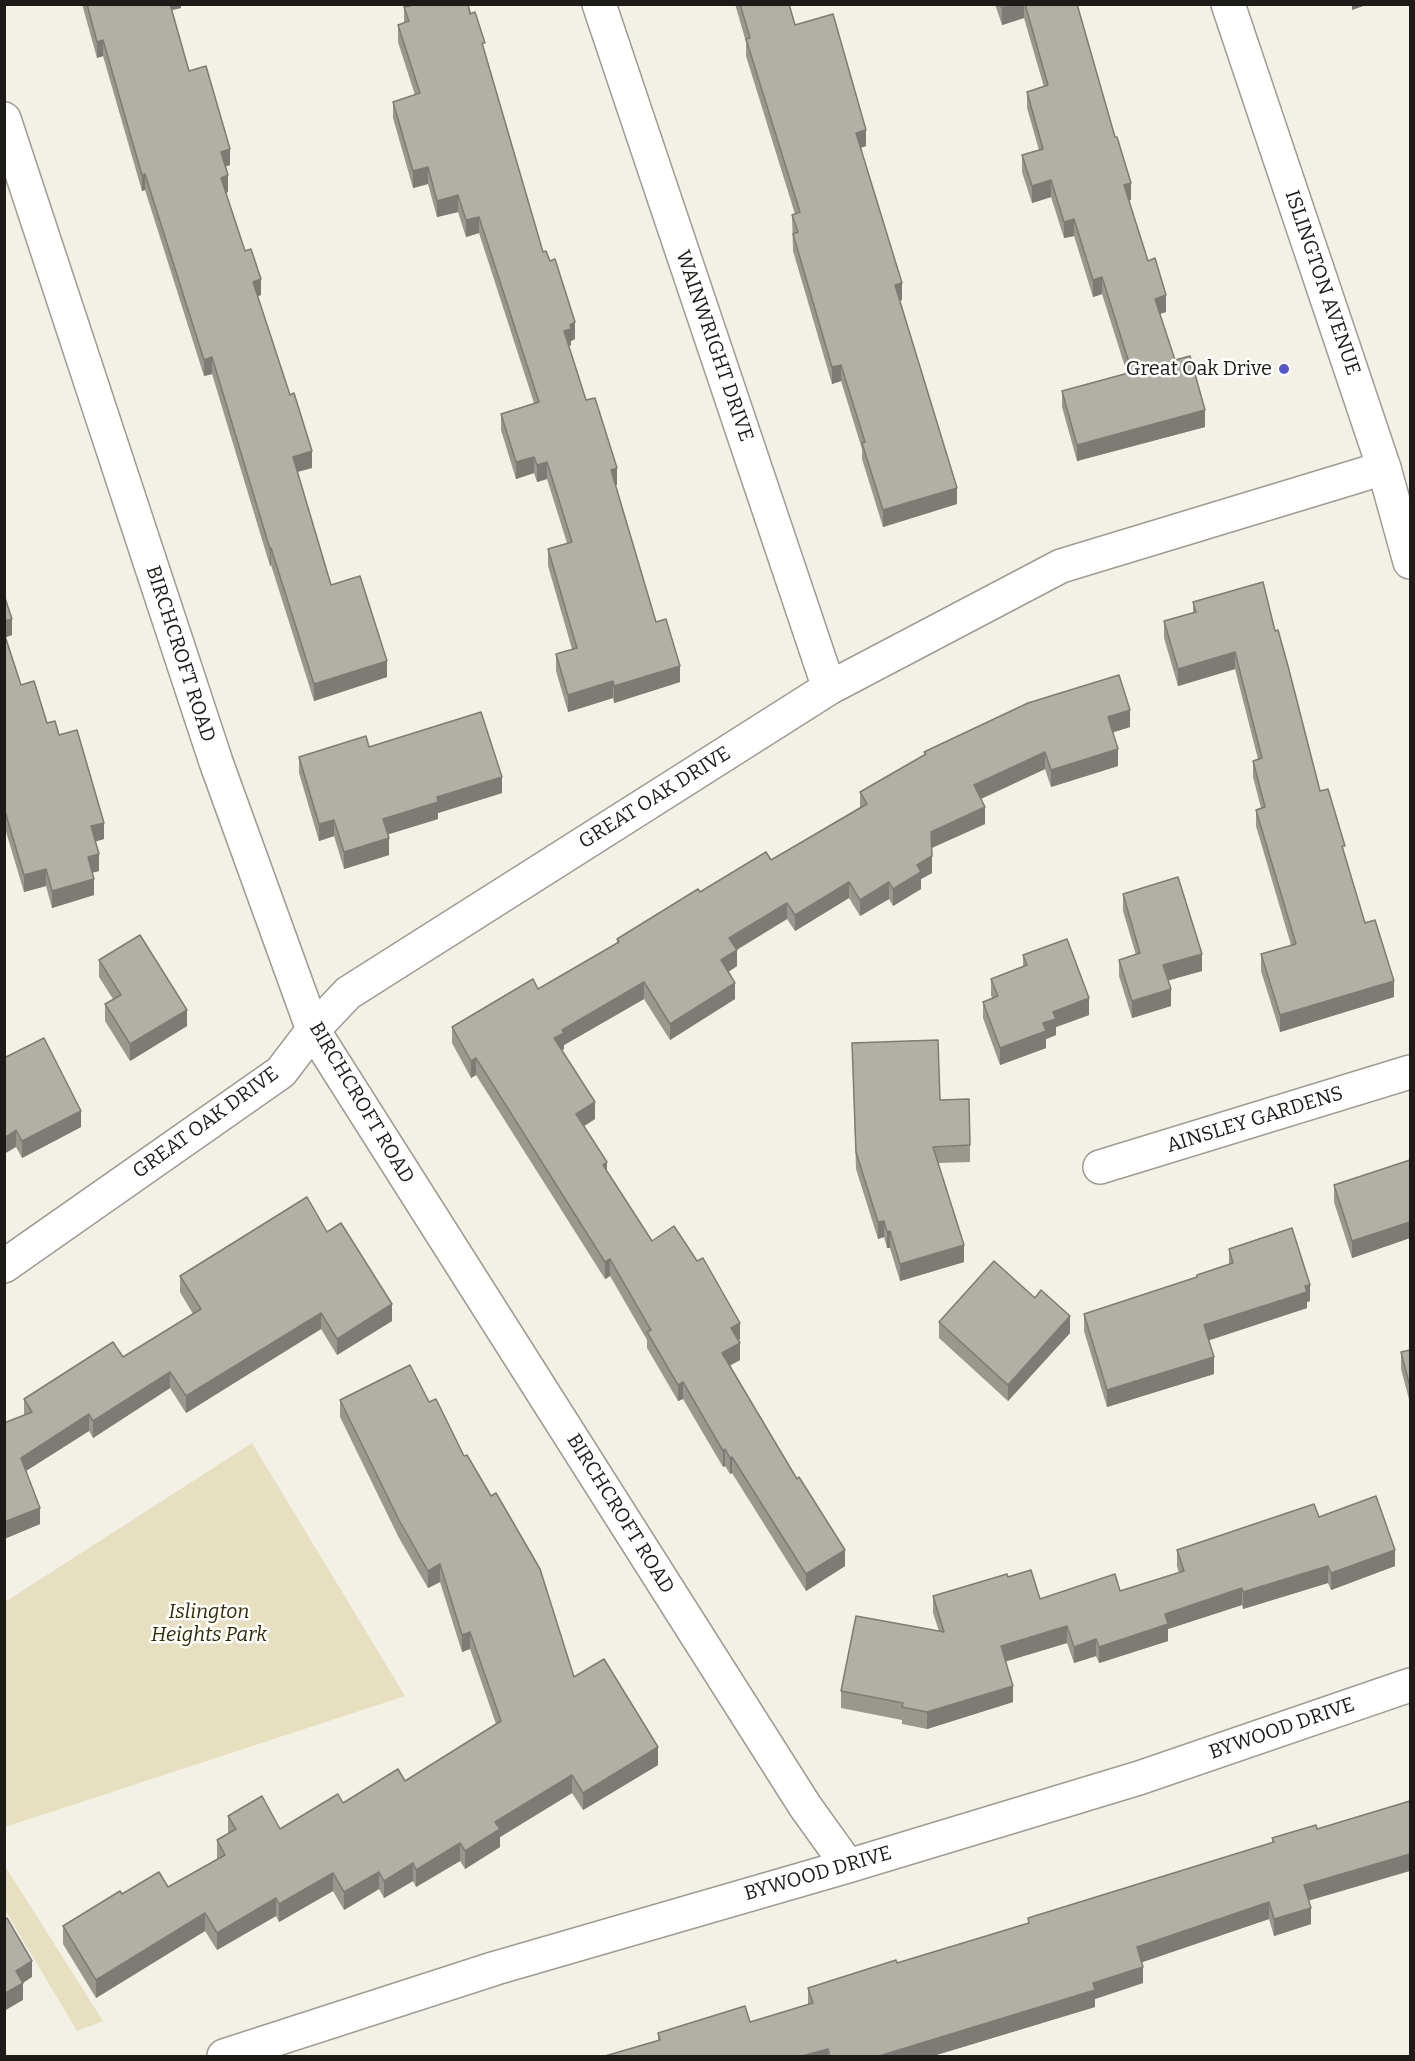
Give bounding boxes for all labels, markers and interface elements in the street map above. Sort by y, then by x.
street label: ISLINGTON AVENUE [1279,187,1365,379]
street label: WAINWRIGHT DRIVE [670,247,758,445]
place label: Great Oak Drive [1126,357,1272,381]
marker: Great Oak Drive [1277,362,1291,376]
street label: BIRCHCROFT ROAD [140,563,220,745]
street label: GREAT OAK DRIVE [575,742,735,854]
street label: BIRCHCROFT ROAD [303,1018,419,1188]
street label: GREAT OAK DRIVE [128,1062,284,1184]
street label: AINSLEY GARDENS [1164,1082,1346,1158]
street label: BIRCHCROFT ROAD [561,1430,679,1598]
park label: Islington Heights Park [151,1600,267,1647]
street label: BYWOOD DRIVE [1206,1693,1358,1765]
street label: BYWOOD DRIVE [742,1841,894,1907]

